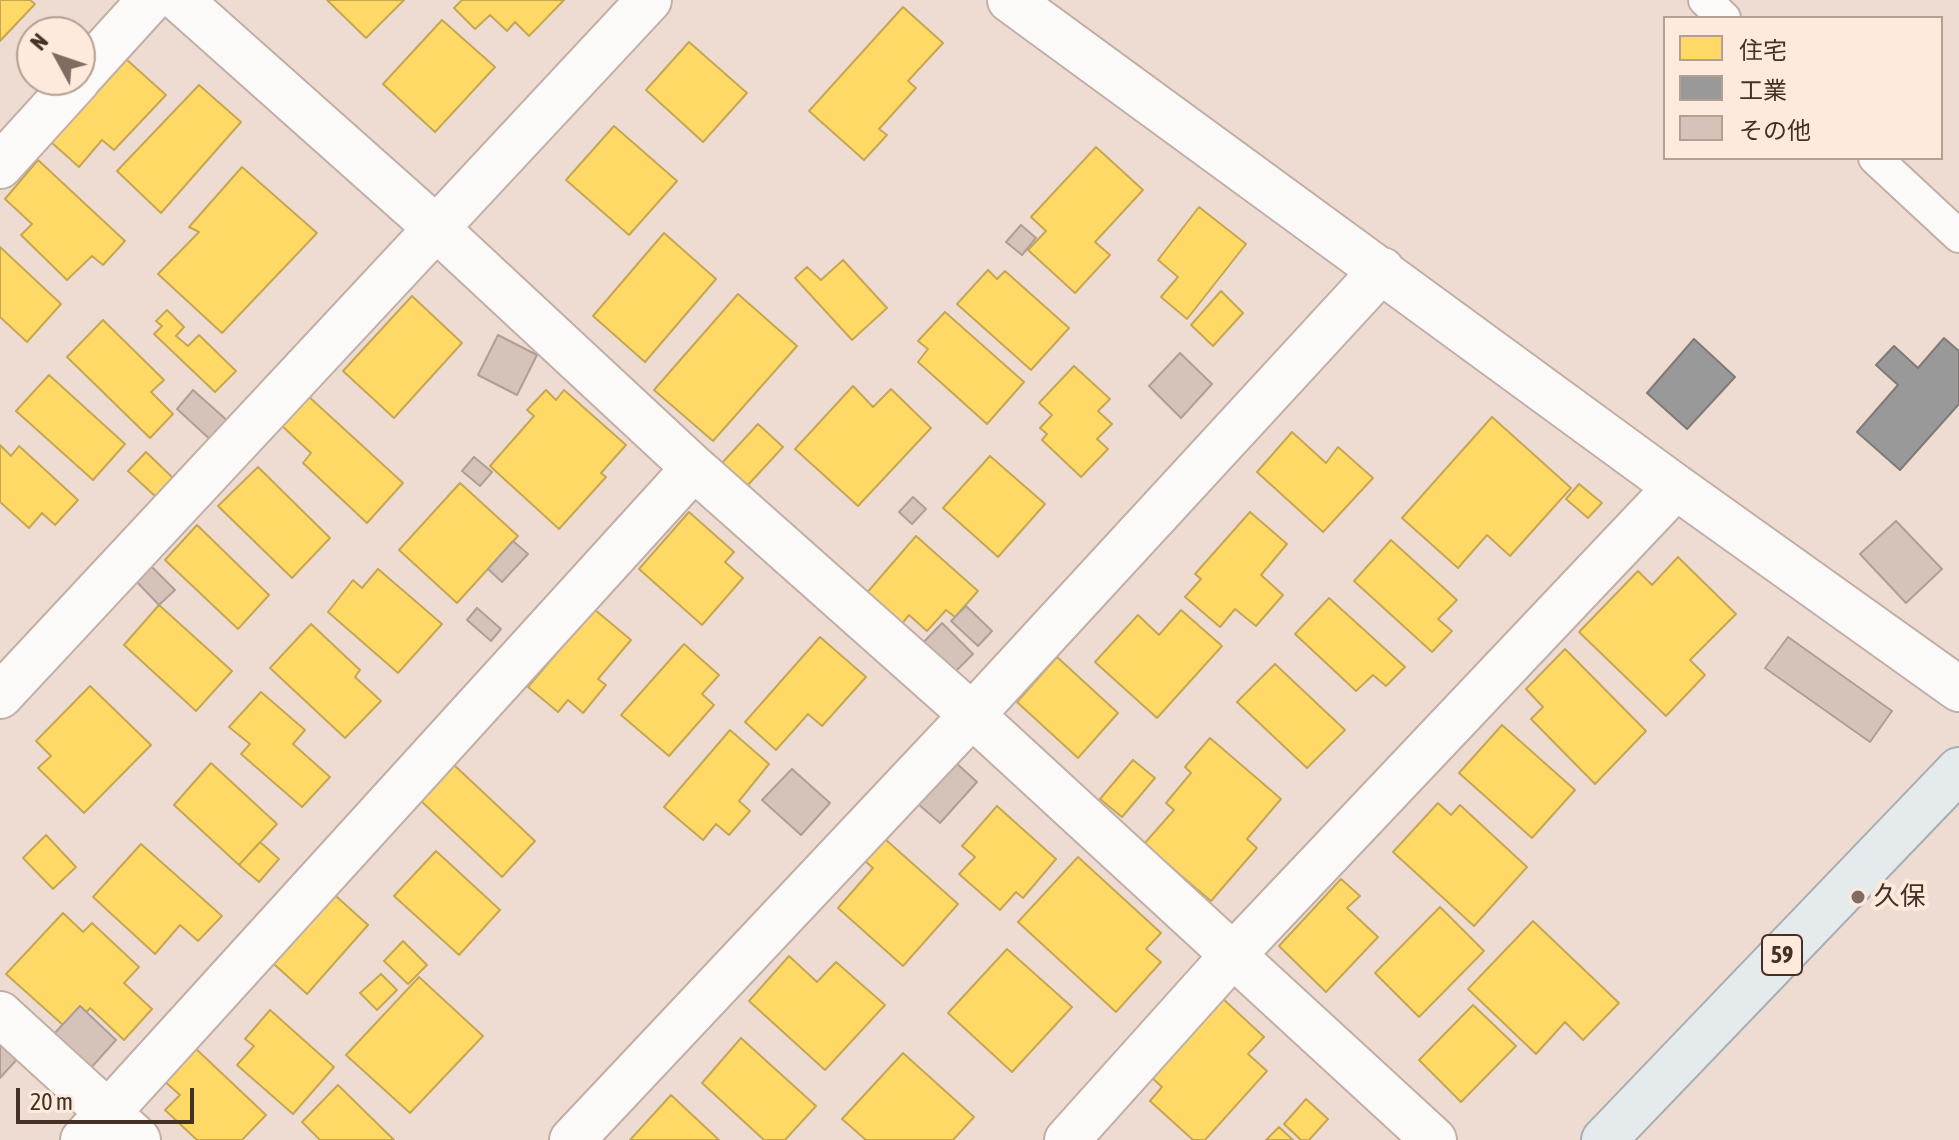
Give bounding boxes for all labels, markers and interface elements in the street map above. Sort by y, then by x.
north arrow [16,16,96,96]
legend [1663,16,1943,160]
text: N [25,29,53,55]
text: 住宅 [1739,37,1787,64]
text: 工業 [1739,77,1787,104]
text: その他 [1739,117,1811,144]
place label: 久保 [1874,881,1926,913]
marker: 久保 [1849,888,1867,906]
road number: 59 [1762,935,1802,975]
scale bar [20,1072,198,1122]
text: 20 m [30,1088,73,1115]

